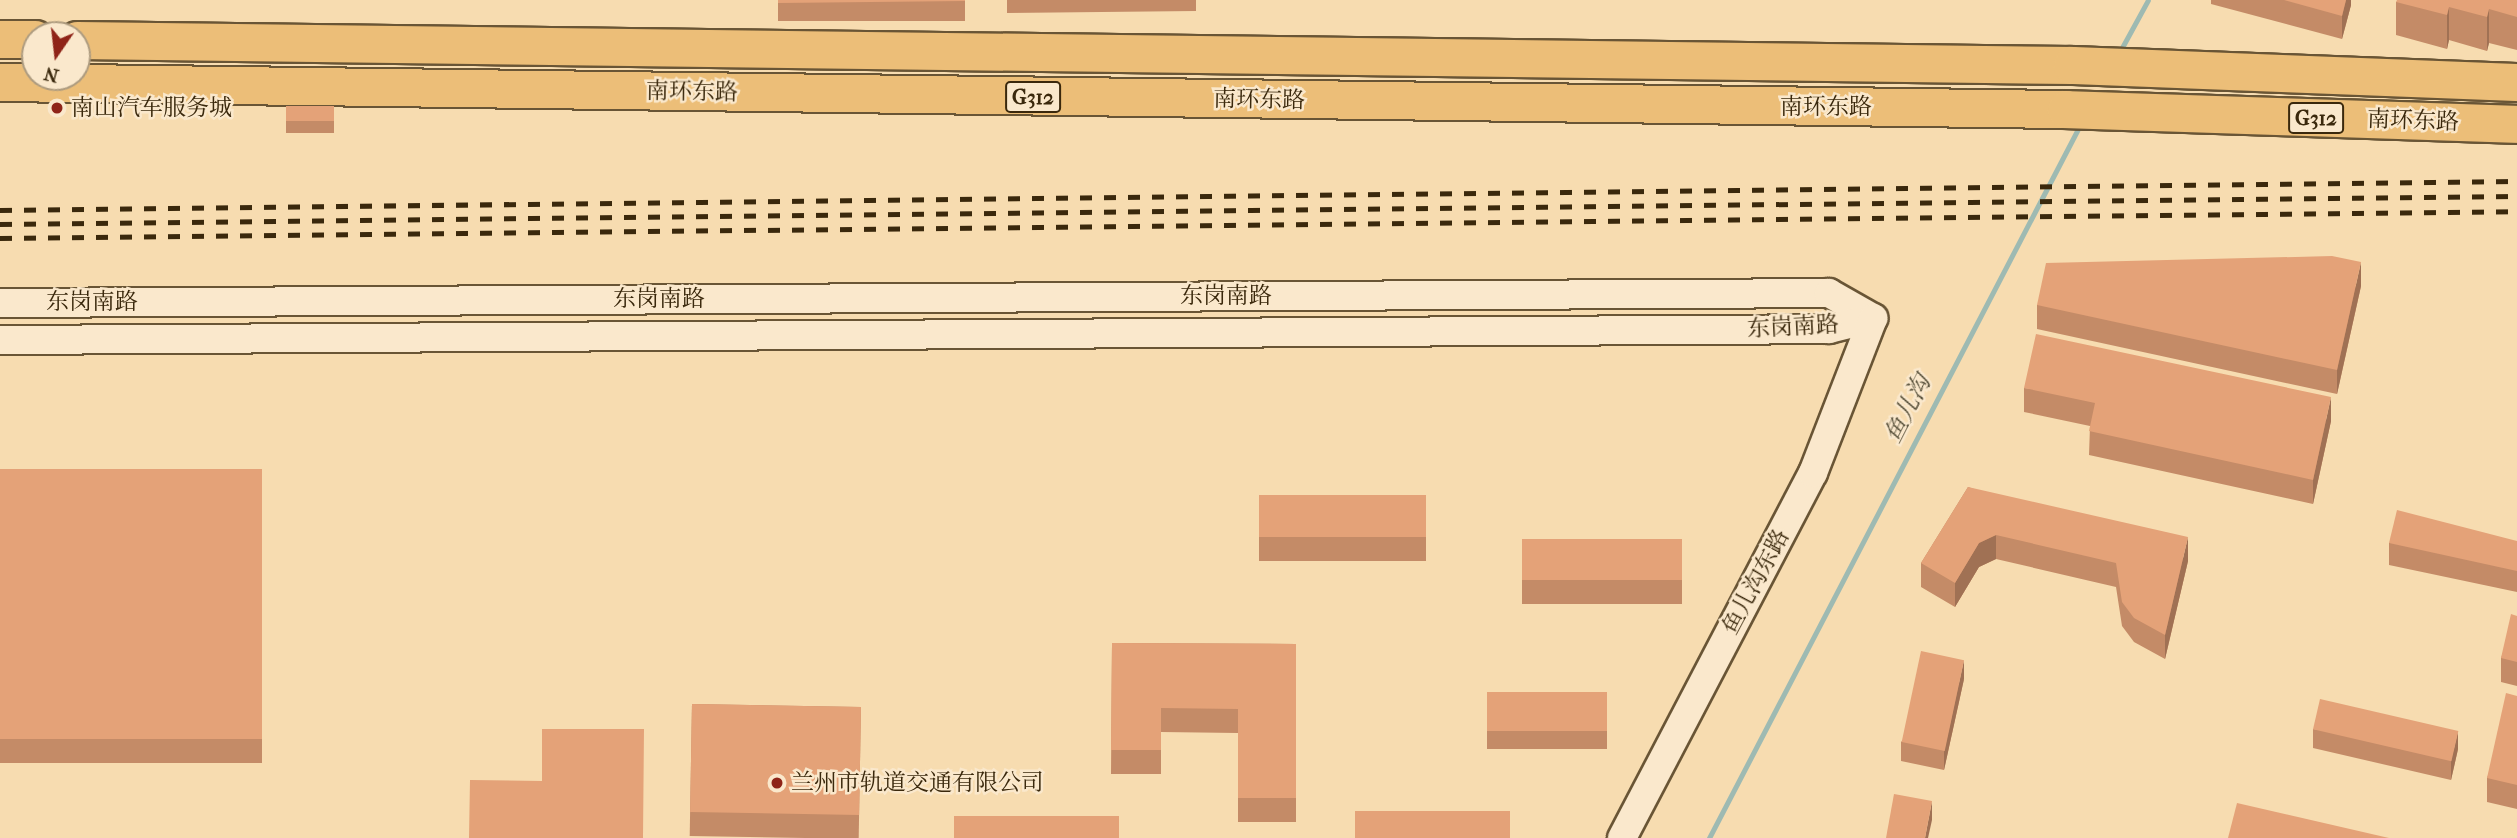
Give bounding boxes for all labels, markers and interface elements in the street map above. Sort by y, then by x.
north arrow [21,21,91,91]
text: N [42,62,61,87]
street label: 南环东路 [646,77,738,107]
road number: G312 [1005,80,1061,114]
street label: 南环东路 [1213,85,1305,115]
street label: 南环东路 [1780,93,1872,121]
place label: 南山汽车服务城 [71,94,232,122]
marker: 南山汽车服务城 [49,100,65,116]
road number: G312 [2288,100,2344,136]
street label: 南环东路 [2367,106,2459,136]
street label: 东岗南路 [1180,282,1272,310]
street label: 东岗南路 [613,285,705,313]
street label: 东岗南路 [46,288,138,316]
street label: 东岗南路 [1746,311,1840,343]
water label: 鱼儿沟 [1879,370,1937,448]
street label: 鱼儿沟东路 [1717,525,1795,639]
place label: 兰州市轨道交通有限公司 [791,769,1044,797]
marker: 兰州市轨道交通有限公司 [769,775,785,791]

